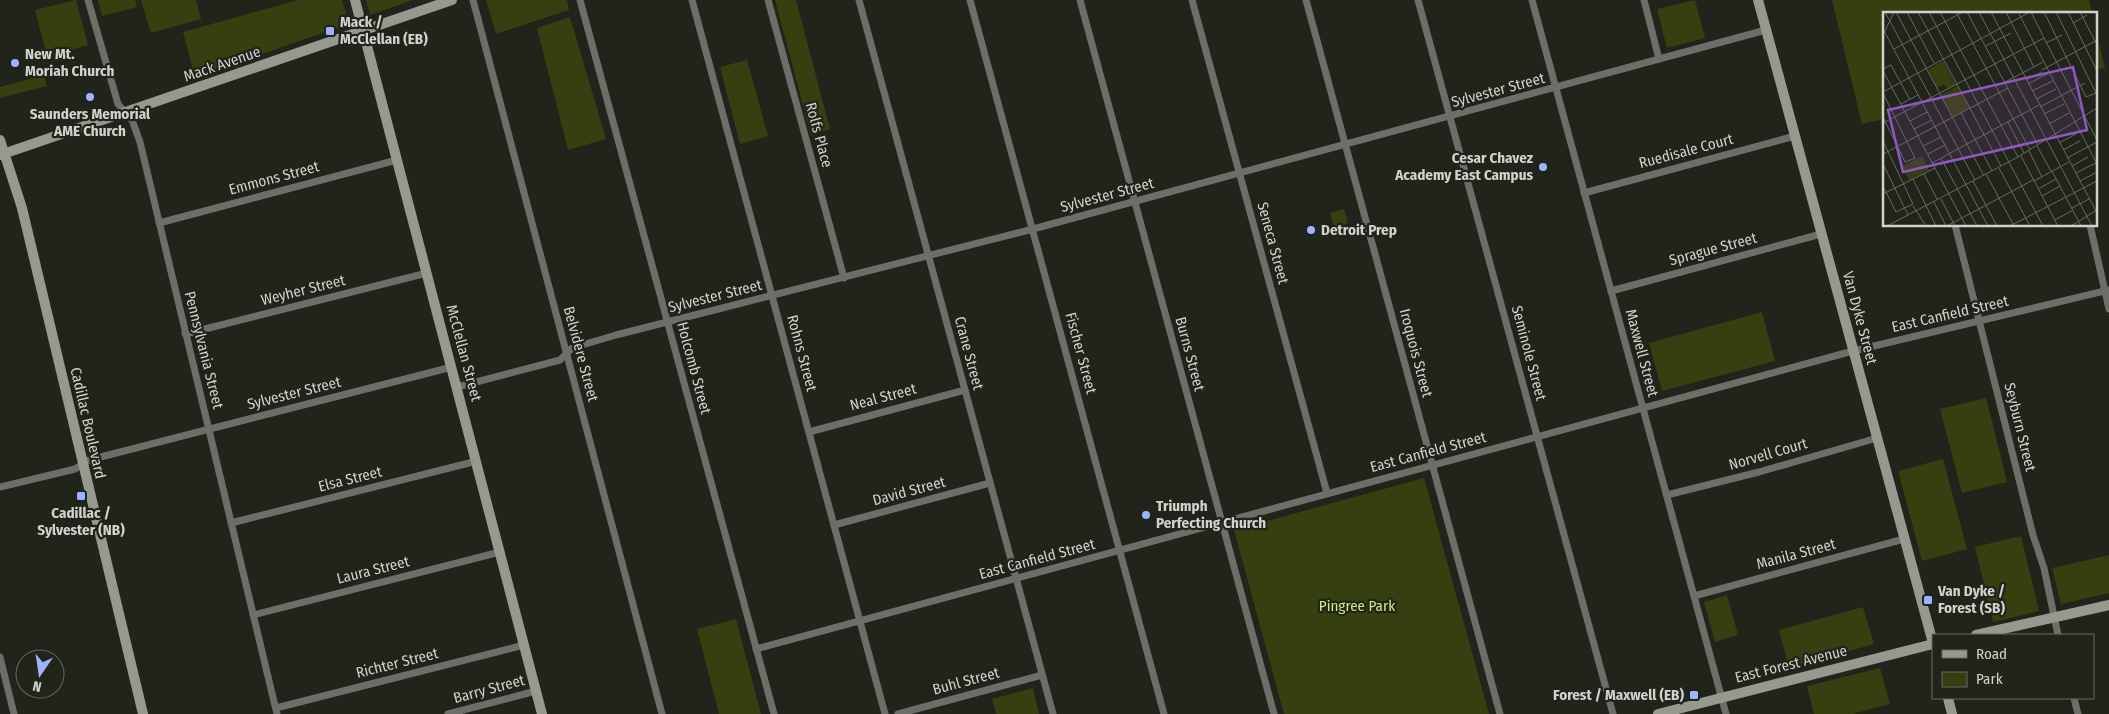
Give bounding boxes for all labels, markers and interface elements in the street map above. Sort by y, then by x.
inset map [1883,12,2096,226]
place label: Mack / McClellan (EB) [340,13,428,48]
marker: Mack / McClellan (EB) [324,25,336,37]
street label: Mack Avenue [181,42,263,86]
place label: New Mt. Moriah Church [25,45,115,80]
marker: New Mt. Moriah Church [9,57,21,69]
street label: Sylvester Street [1449,69,1547,111]
marker: Saunders Memorial AME Church [84,91,96,103]
street label: Rolfs Place [802,100,836,170]
place label: Saunders Memorial AME Church [30,105,151,140]
street label: Ruedisale Court [1637,130,1735,172]
place label: Cesar Chavez Academy East Campus [1394,149,1534,184]
street label: Emmons Street [227,157,321,199]
marker: Cesar Chavez Academy East Campus [1537,161,1549,173]
street label: Sylvester Street [1058,174,1156,216]
street label: Seneca Street [1253,200,1293,286]
place label: Detroit Prep [1321,221,1397,239]
marker: Detroit Prep [1305,224,1317,236]
street label: Sprague Street [1667,229,1759,269]
street label: Van Dyke Street [1839,269,1881,367]
street label: Weyher Street [259,271,347,309]
street label: Sylvester Street [666,276,764,316]
street label: Pennsylvania Street [181,289,227,411]
street label: East Canfield Street [1890,292,2010,336]
street label: McClellan Street [442,303,486,403]
street label: Seminole Street [1508,303,1550,403]
street label: Belvidere Street [560,304,602,404]
street label: Iroquois Street [1396,307,1436,399]
street label: Maxwell Street [1622,307,1662,399]
street label: Fischer Street [1061,310,1101,396]
street label: Rohns Street [783,313,821,393]
street label: Crane Street [951,314,987,392]
street label: Burns Street [1171,315,1209,393]
street label: Holcomb Street [673,320,715,416]
street label: Cadillac Boulevard [66,366,110,480]
street label: Sylvester Street [245,373,343,413]
street label: Neal Street [848,379,918,414]
street label: Seyburn Street [2000,381,2040,473]
street label: East Canfield Street [1368,428,1488,476]
street label: Norvell Court [1727,434,1809,474]
street label: Elsa Street [316,462,384,496]
street label: David Street [871,473,947,509]
marker: Cadillac / Sylvester (NB) [75,490,87,502]
place label: Triumph Perfecting Church [1156,497,1266,532]
place label: Cadillac / Sylvester (NB) [37,504,125,539]
marker: Triumph Perfecting Church [1140,509,1152,521]
street label: East Canfield Street [977,535,1097,583]
street label: Manila Street [1754,535,1838,573]
street label: Laura Street [335,552,411,588]
place label: Van Dyke / Forest (SB) [1937,582,2005,617]
marker: Van Dyke / Forest (SB) [1922,594,1934,606]
park label: Pingree Park [1319,597,1395,615]
legend [1932,634,2094,699]
street label: East Forest Avenue [1733,641,1849,687]
street label: Richter Street [354,644,440,682]
text: Road [1976,645,2007,663]
north arrow [15,649,65,699]
street label: Buhl Street [931,663,1001,699]
text: Park [1976,670,2003,688]
street label: Barry Street [451,671,527,707]
text: N [31,677,43,695]
place label: Forest / Maxwell (EB) [1553,686,1684,704]
marker: Forest / Maxwell (EB) [1688,689,1700,701]

